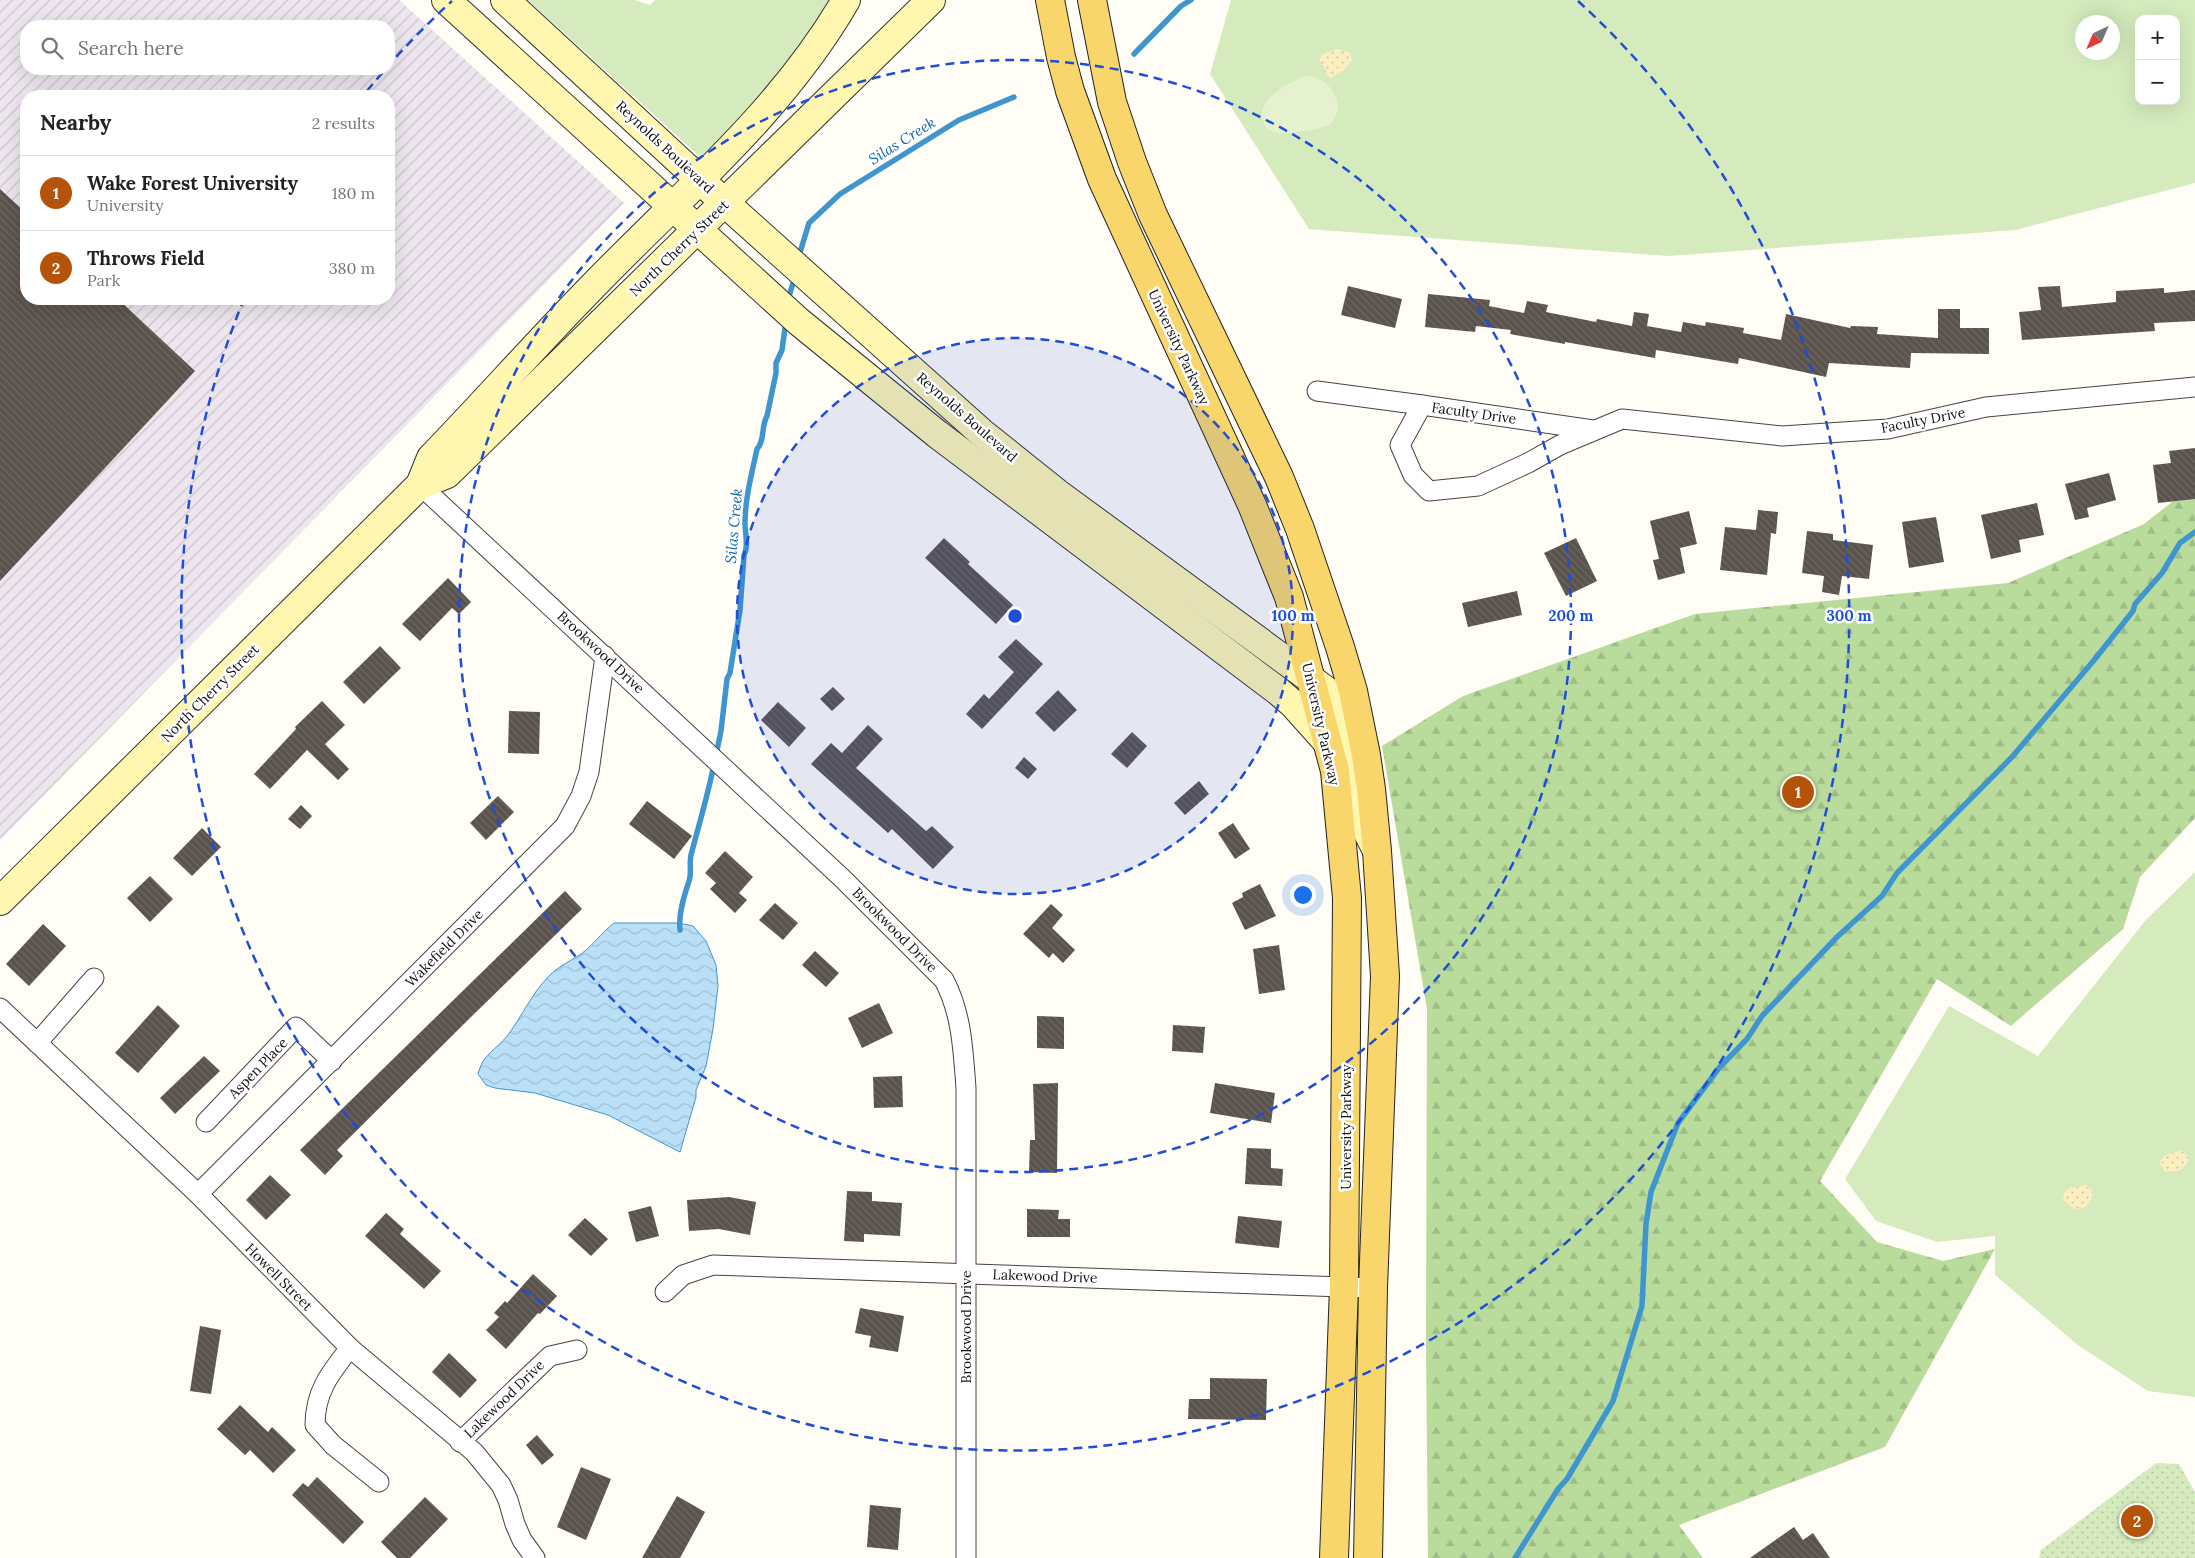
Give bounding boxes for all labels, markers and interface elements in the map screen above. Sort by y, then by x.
north arrow [2075,15,2120,60]
map controls [2135,15,2180,105]
button: + [2135,15,2180,60]
search box [20,20,395,75]
icon: search [38,34,66,62]
text: Search here [78,36,184,60]
button: − [2135,60,2180,105]
street label: Reynolds Boulevard [612,97,718,197]
text: Nearby [40,109,111,136]
water label: Silas Creek [865,112,939,169]
text: 2 results [312,113,375,133]
text: Wake Forest University [87,171,298,195]
text: 1 [53,183,59,203]
text: 180 m [332,183,375,203]
text: University [87,195,164,215]
street label: North Cherry Street [626,196,733,300]
text: Throws Field [87,246,205,270]
text: 2 [52,258,60,278]
text: 380 m [329,258,375,278]
text: Park [87,270,120,290]
street label: University Parkway [1144,286,1214,408]
street label: Reynolds Boulevard [913,368,1021,466]
street label: Faculty Drive [1430,398,1518,428]
street label: Faculty Drive [1879,403,1967,437]
water label: Silas Creek [721,487,746,564]
text: 100 m [1272,606,1315,625]
text: 200 m [1549,606,1594,625]
text: 300 m [1826,606,1872,625]
street label: Brookwood Drive [554,607,649,697]
centre of rings [1006,607,1024,625]
street label: North Cherry Street [157,640,263,746]
street label: University Parkway [1298,661,1344,788]
pin: 1 [1782,773,1814,811]
your location [1290,882,1316,908]
street label: Brookwood Drive [849,884,942,977]
street label: Wakefield Drive [401,905,487,991]
street label: Aspen Place [224,1033,292,1103]
street label: University Parkway [1337,1064,1355,1190]
street label: Howell Street [241,1239,317,1315]
street label: Lakewood Drive [992,1265,1098,1287]
street label: Brookwood Drive [957,1270,975,1383]
street label: Lakewood Drive [460,1356,548,1442]
pin: 2 [2121,1502,2153,1540]

